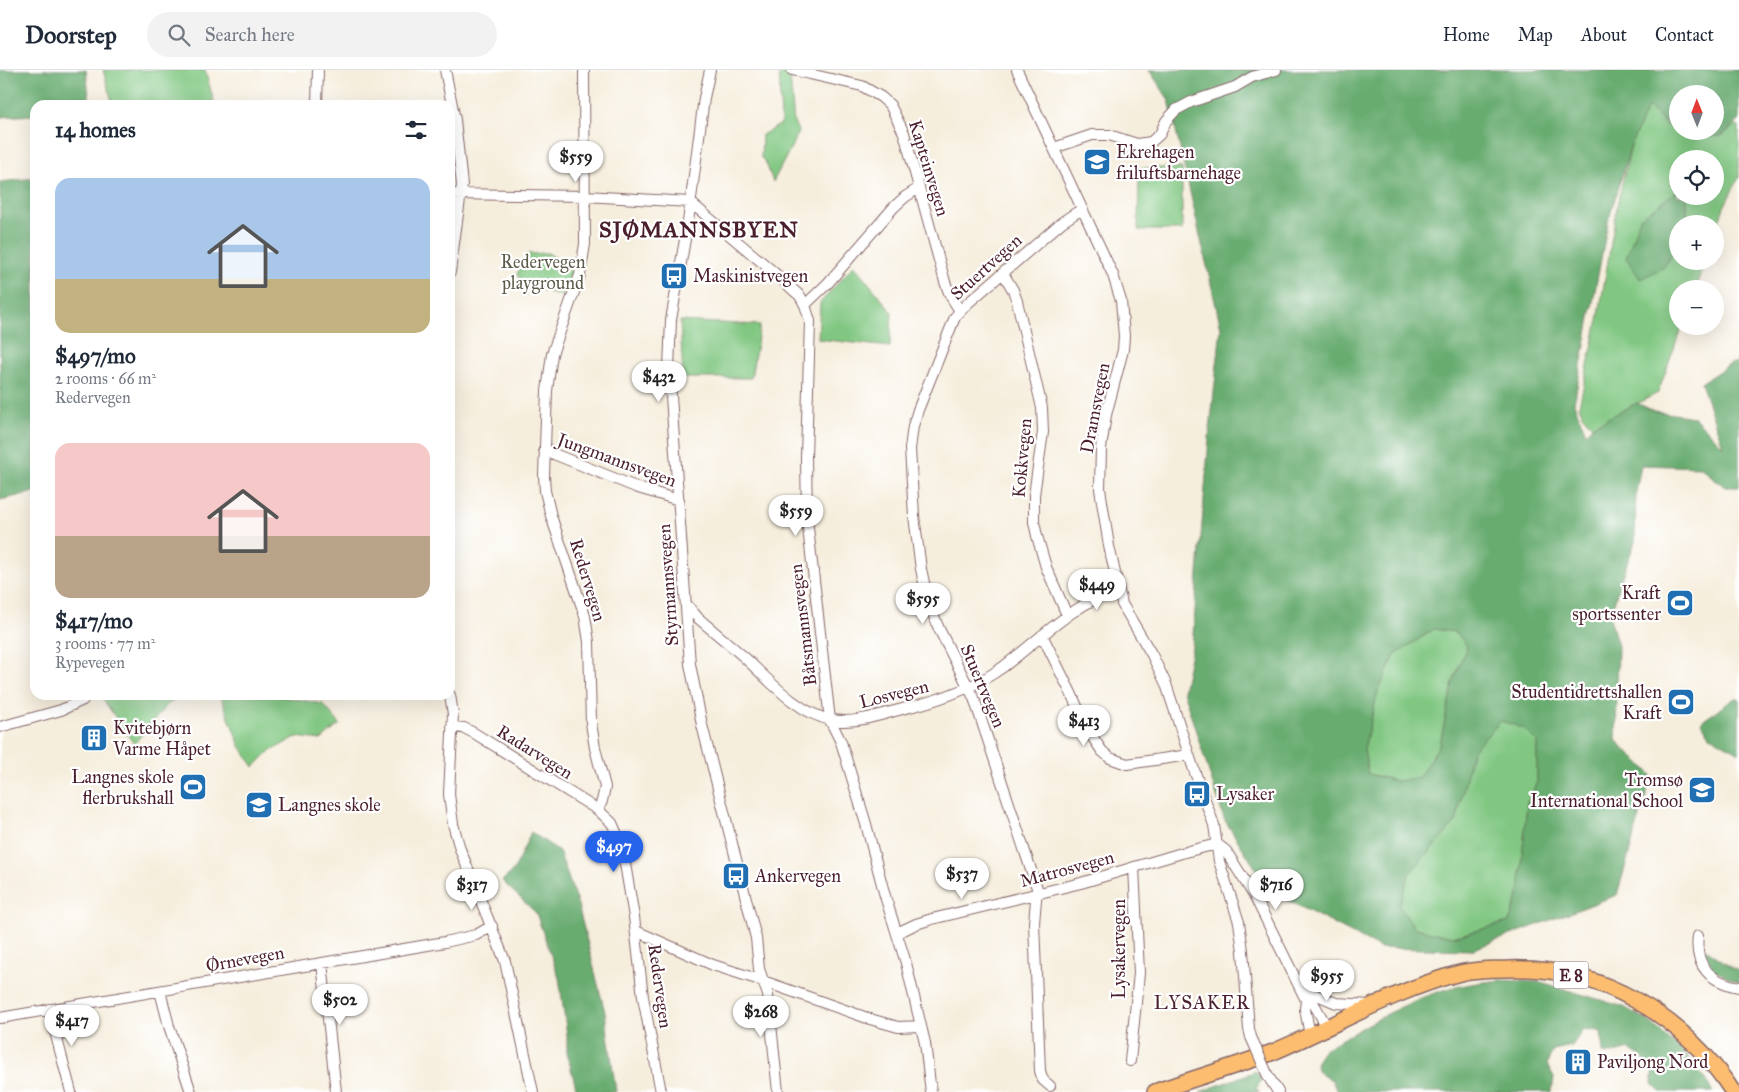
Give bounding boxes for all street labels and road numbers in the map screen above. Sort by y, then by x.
street label: Kapteinvegen [903,117,954,219]
street label: Stuertvegen [946,229,1027,306]
street label: Dramsvegen [1075,361,1116,455]
street label: Kokkvegen [1008,417,1037,499]
street label: Jungmannsvegen [552,428,680,493]
street label: Styrmannsvegen [653,523,684,647]
street label: Redervegen [564,536,611,624]
street label: Båtsmannsvegen [785,562,822,687]
street label: Stuertvegen [955,641,1011,732]
street label: Losvegen [857,675,931,714]
street label: Radarvegen [492,720,577,785]
street label: Matrosvegen [1018,846,1117,893]
street label: Lysakervegen [1108,899,1131,999]
street label: Ørnevegen [204,941,286,978]
street label: Redervegen [642,942,677,1030]
road number: E 8 [1554,962,1588,988]

